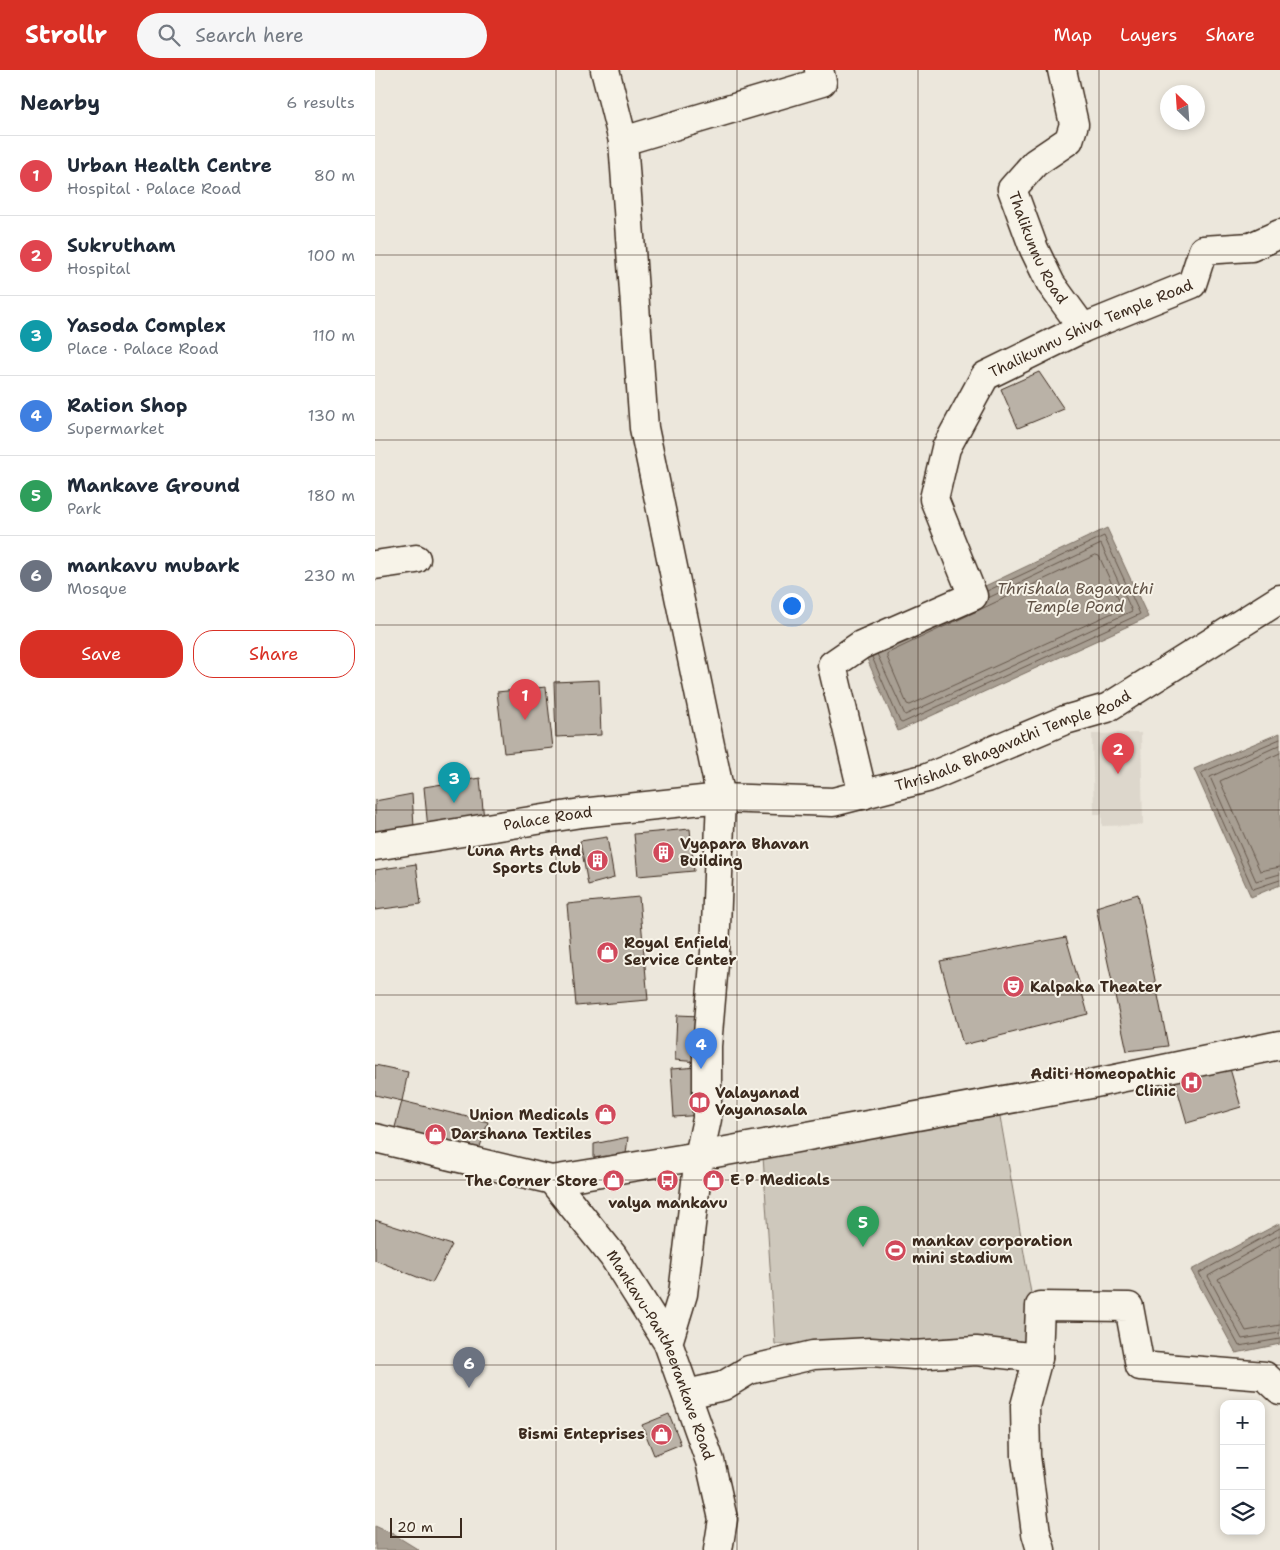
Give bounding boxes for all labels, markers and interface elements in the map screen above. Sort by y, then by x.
search box [137,13,487,58]
text: Strollr [25,19,107,51]
icon: search [155,21,183,49]
text: Search here [195,23,304,48]
text: Map [1054,23,1092,47]
text: Layers [1120,23,1177,47]
text: Share [1205,23,1255,47]
north arrow [1160,85,1205,130]
text: Nearby [20,89,100,117]
text: 6 results [286,92,355,113]
text: Urban Health Centre [67,153,272,178]
text: 1 [32,165,40,186]
text: 80 m [314,165,355,186]
text: Hospital · Palace Road [67,178,241,199]
street label: Thalikunnu Road [1004,188,1073,308]
text: Sukrutham [67,233,176,258]
text: 2 [30,245,42,266]
text: 100 m [307,245,355,266]
text: Hospital [67,258,130,279]
street label: Thalikunnu Shiva Temple Road [986,275,1196,383]
text: Yasoda Complex [67,313,226,338]
text: 3 [30,325,42,346]
text: 110 m [312,325,355,346]
text: Place · Palace Road [67,338,219,359]
text: Ration Shop [67,393,187,418]
text: 4 [30,405,42,426]
text: 130 m [308,405,355,426]
text: Supermarket [67,418,164,439]
text: Mankave Ground [67,473,240,498]
text: 5 [31,485,41,506]
text: 180 m [307,485,355,506]
text: Park [67,498,101,519]
text: mankavu mubark [67,553,240,578]
text: 6 [30,565,42,586]
text: 230 m [303,565,355,586]
text: Mosque [67,578,127,599]
water label: Thrishala Bagavathi Temple Pond [997,578,1154,617]
your location [779,593,805,619]
button: Save [20,630,183,678]
button: Share [193,630,355,678]
pin: 1 [509,679,541,720]
street label: Thrishala Bhagavathi Temple Road [893,685,1135,796]
pin: 2 [1102,733,1134,774]
pin: 3 [438,762,470,803]
street label: Palace Road [502,802,594,835]
place label: Vyapara Bhavan Building [680,834,809,871]
place label: Luna Arts And Sports Club [467,841,581,878]
building icon: Vyapara Bhavan Building [652,841,676,865]
building icon: Luna Arts And Sports Club [585,848,609,872]
place label: Royal Enfield Service Center [624,933,737,970]
shop icon: Royal Enfield Service Center [596,940,620,964]
theatre icon: Kalpaka Theater [1002,975,1026,999]
place label: Kalpaka Theater [1030,977,1162,997]
pin: 4 [685,1028,717,1069]
place label: Aditi Homeopathic Clinic [1031,1064,1176,1101]
hospital icon: Aditi Homeopathic Clinic [1180,1071,1204,1095]
place label: Valayanad Vayanasala [715,1083,808,1120]
library icon: Valayanad Vayanasala [687,1090,711,1114]
shop icon: Union Medicals [593,1103,617,1127]
place label: Union Medicals [469,1105,589,1125]
shop icon: Darshana Textiles [423,1122,447,1146]
place label: Darshana Textiles [451,1124,592,1144]
bus stop icon: valya mankavu [656,1168,680,1192]
shop icon: E P Medicals [702,1168,726,1192]
shop icon: The Corner Store [602,1169,626,1193]
place label: E P Medicals [730,1170,830,1190]
place label: The Corner Store [465,1171,598,1191]
place label: valya mankavu [608,1193,728,1213]
pin: 5 [847,1206,879,1247]
place label: mankav corporation mini stadium [912,1231,1072,1268]
sports icon: mankav corporation mini stadium [884,1238,908,1262]
street label: Mankavu-Pantheerankave Road [602,1246,719,1463]
pin: 6 [453,1347,485,1388]
map controls [1220,1400,1265,1535]
button: + [1220,1400,1265,1445]
shop icon: Bismi Enteprises [649,1422,673,1446]
place label: Bismi Enteprises [518,1424,645,1444]
button: − [1220,1445,1265,1490]
button: layers [1220,1490,1265,1535]
scale bar [390,1515,463,1538]
text: 20 m [397,1518,433,1536]

